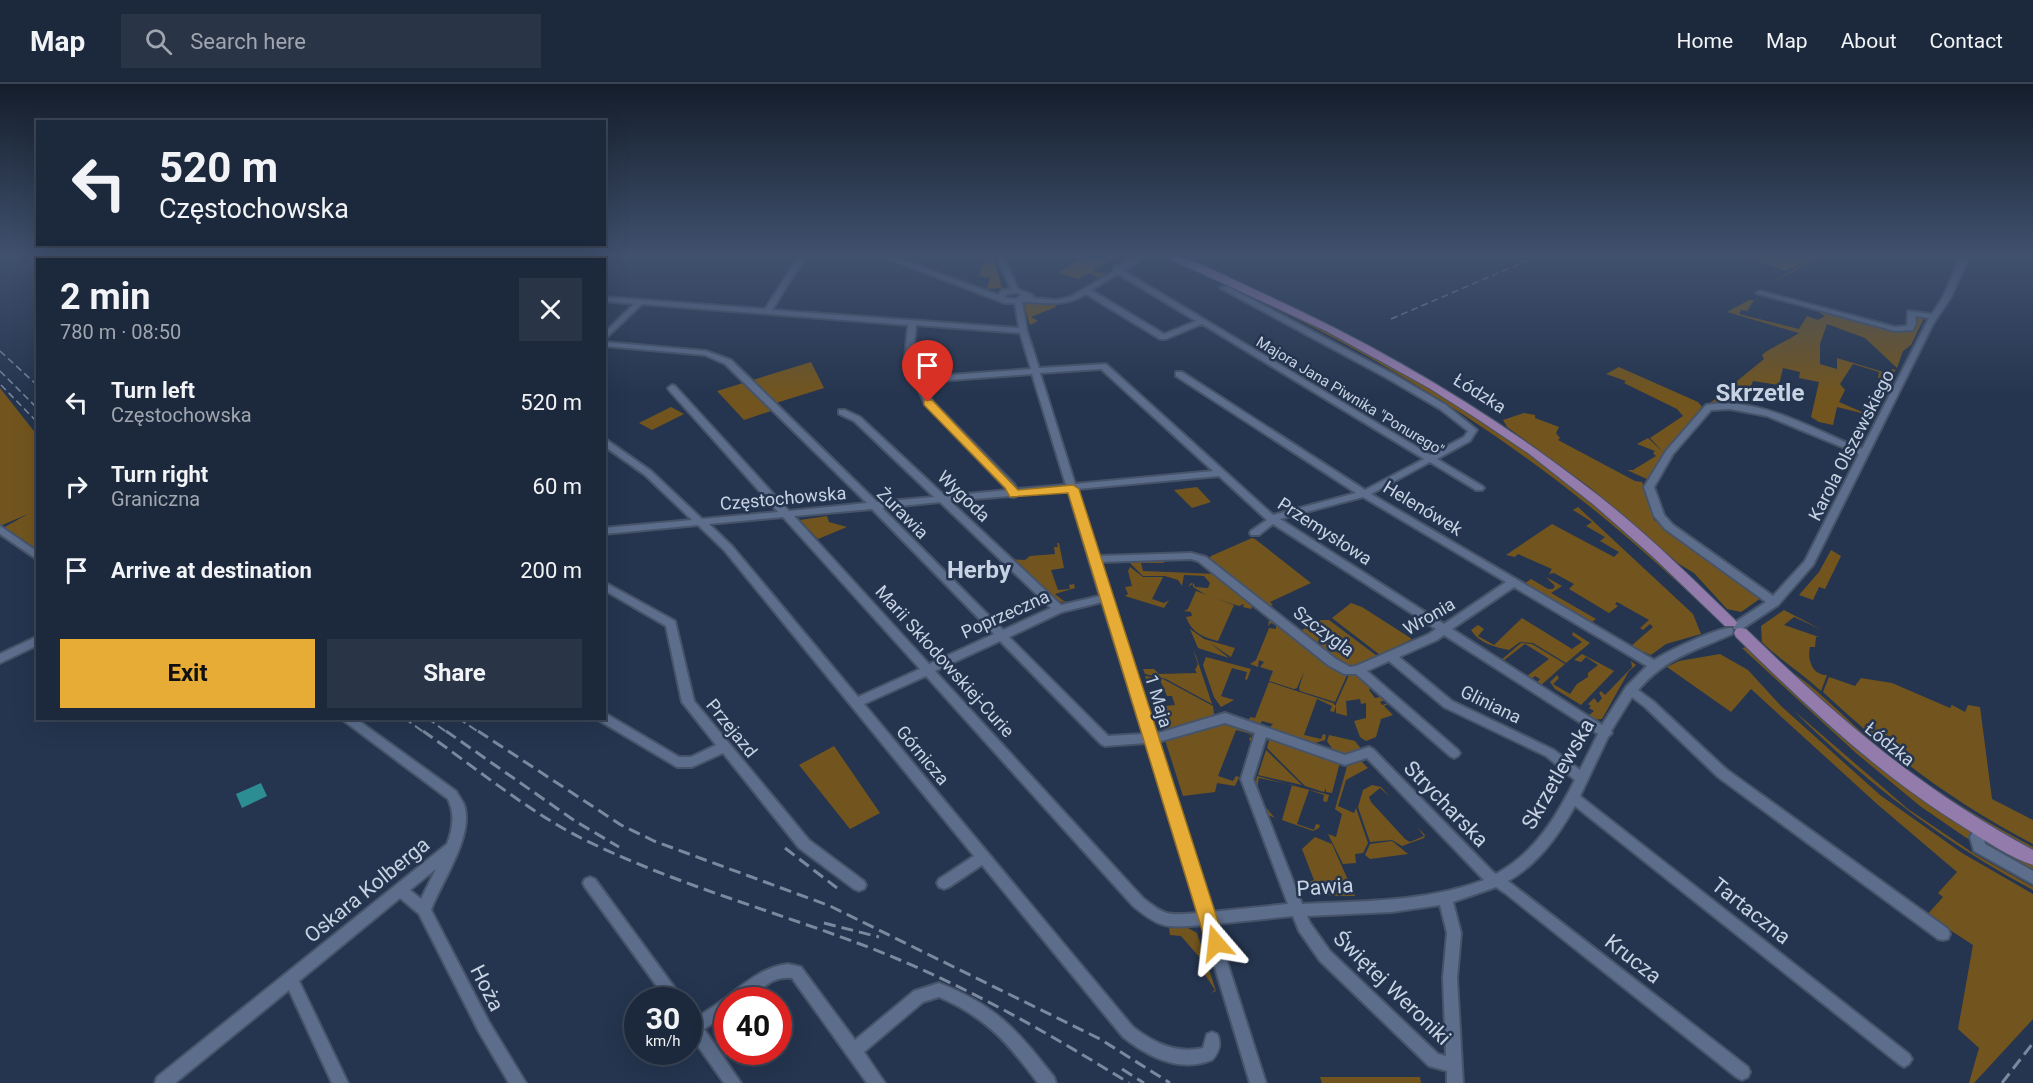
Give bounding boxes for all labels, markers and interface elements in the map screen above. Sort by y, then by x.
search box [121,14,541,68]
text: Map [30,25,85,58]
icon: search [142,25,175,58]
text: Search here [190,29,306,54]
text: Home [1677,29,1733,53]
text: Map [1766,29,1808,53]
text: About [1841,29,1897,53]
text: Contact [1930,29,2003,53]
text: 520 m [159,143,278,192]
icon: left [60,144,138,222]
text: Częstochowska [159,193,349,225]
text: 2 min [60,276,151,318]
button: close [519,278,582,341]
text: 780 m · 08:50 [60,320,181,344]
street label: Majora Jana Piwnika "Ponurego" [1253,333,1447,459]
pin [902,340,953,402]
icon: arrive [911,349,944,382]
street label: Karola Olszewskiego [1804,366,1898,524]
street label: Łódzka [1450,369,1510,417]
text: Turn left [111,378,195,403]
district label: Skrzetle [1716,379,1804,407]
icon: left [60,386,93,419]
text: 520 m [520,390,582,415]
text: Częstochowska [111,403,252,427]
text: Turn right [111,462,208,487]
street label: Wygoda [933,466,995,526]
icon: right [60,470,93,503]
text: 60 m [533,474,582,499]
street label: Helenówek [1380,476,1467,540]
street label: Częstochowska [719,482,847,514]
street label: Żurawia [873,483,933,543]
text: Graniczna [111,487,200,511]
street label: Przemysłowa [1274,493,1376,569]
icon: arrive [60,554,93,587]
district label: Herby [947,556,1012,584]
text: Arrive at destination [111,558,312,583]
text: 200 m [520,558,582,583]
street label: Marii Skłodowskiej-Curie [871,581,1019,741]
street label: Poprzeczna [958,585,1052,643]
street label: Wronia [1399,593,1459,639]
street label: Szczygla [1290,601,1358,661]
button: Exit [60,639,315,708]
button: Share [327,639,582,708]
street label: 1 Maja [1141,672,1177,730]
street label: Gliniana [1457,680,1525,728]
street label: Przejazd [702,695,762,761]
street label: Skrzetlewska [1517,715,1599,833]
street label: Łódzka [1861,718,1919,770]
street label: Górnicza [892,721,954,789]
street label: Strycharska [1399,756,1493,852]
street label: Oskara Kolberga [300,832,434,948]
street label: Pawia [1296,873,1354,901]
street label: Tartaczna [1707,873,1795,949]
position arrow [1184,911,1248,975]
street label: Świętej Weroniki [1328,926,1456,1050]
street label: Krucza [1600,930,1666,988]
street label: Hoża [465,961,509,1015]
speed limit sign: 40 [714,987,792,1065]
text: 30 [646,1001,680,1036]
text: km/h [645,1032,681,1050]

